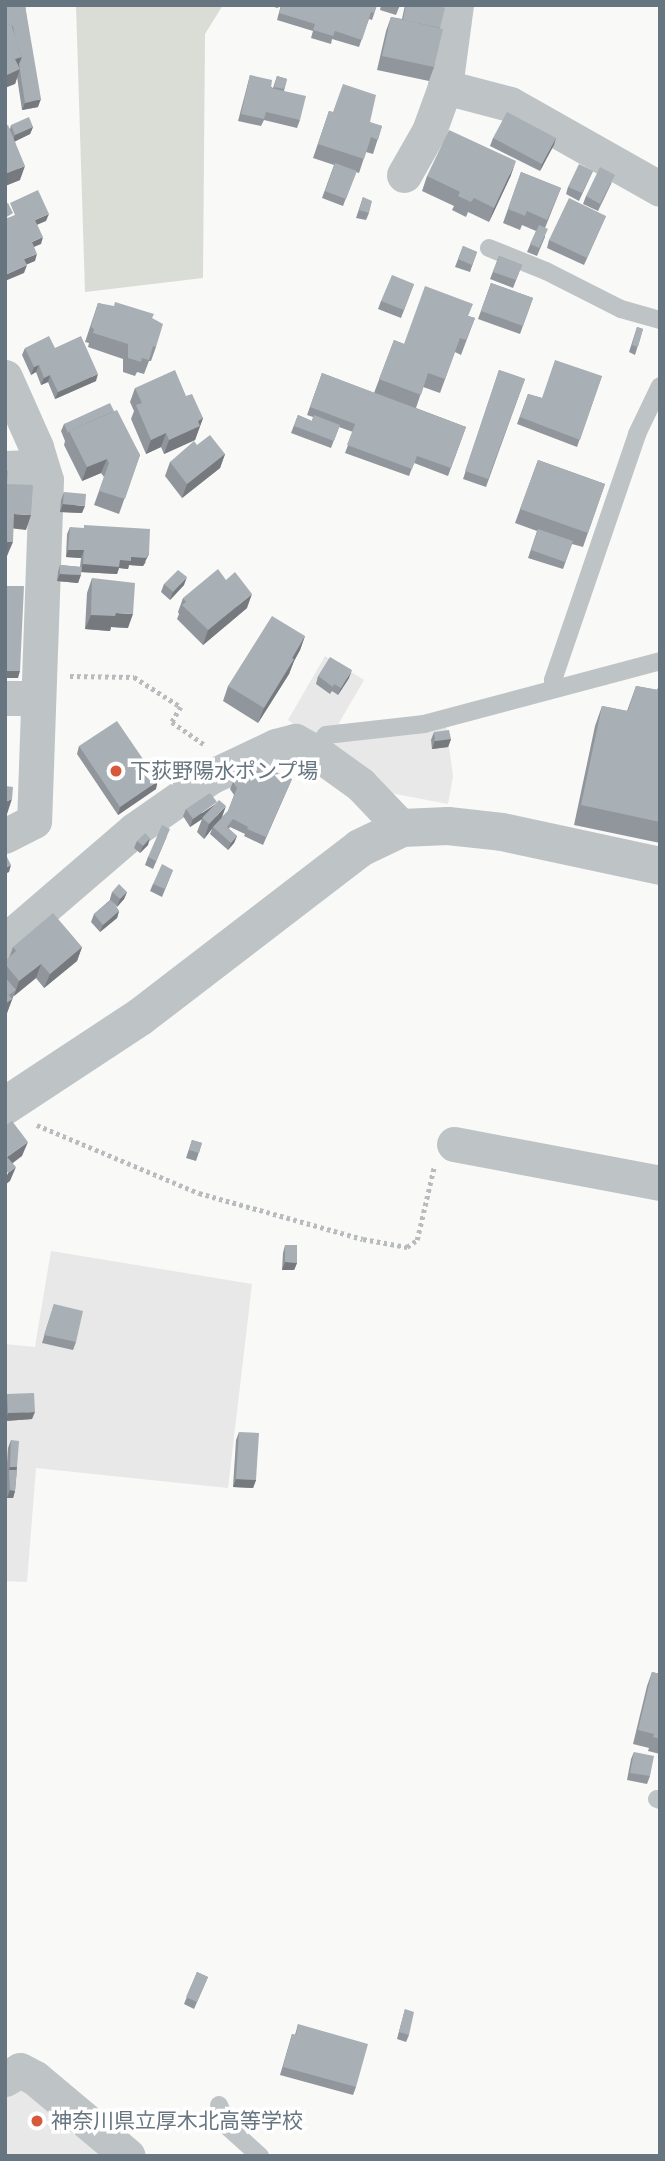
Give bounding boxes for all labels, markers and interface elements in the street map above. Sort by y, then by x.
place label: 下荻野陽水ポンプ場 [130,758,319,784]
marker: 下荻野陽水ポンプ場 [108,763,124,779]
place label: 神奈川県立厚木北高等学校 [51,2108,303,2134]
marker: 神奈川県立厚木北高等学校 [29,2113,45,2129]

